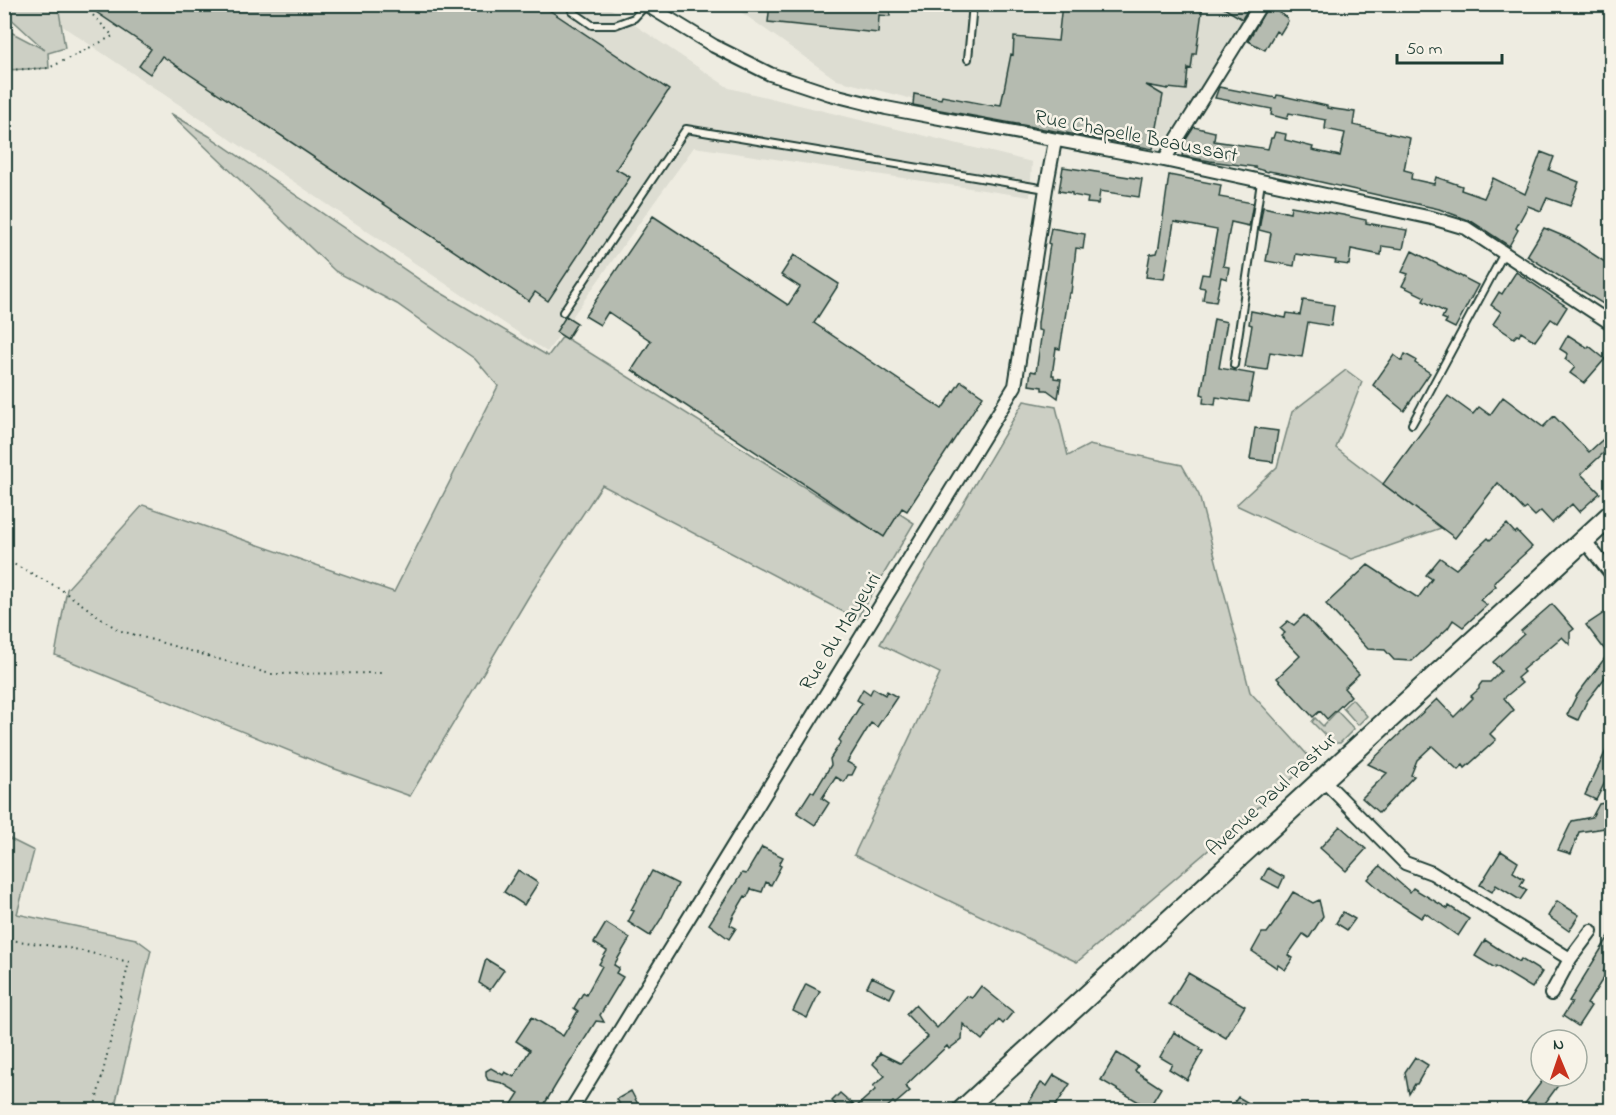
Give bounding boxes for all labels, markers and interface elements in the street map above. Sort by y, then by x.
scale bar [1397,27,1502,65]
text: 50 m [1406,37,1443,63]
street label: Rue Chapelle Beaussart [1032,103,1240,171]
street label: Rue du Mayeuri [793,567,891,698]
street label: Avenue Paul Pastur [1200,726,1345,864]
north arrow [1529,1028,1589,1088]
text: N [1553,1033,1565,1057]

